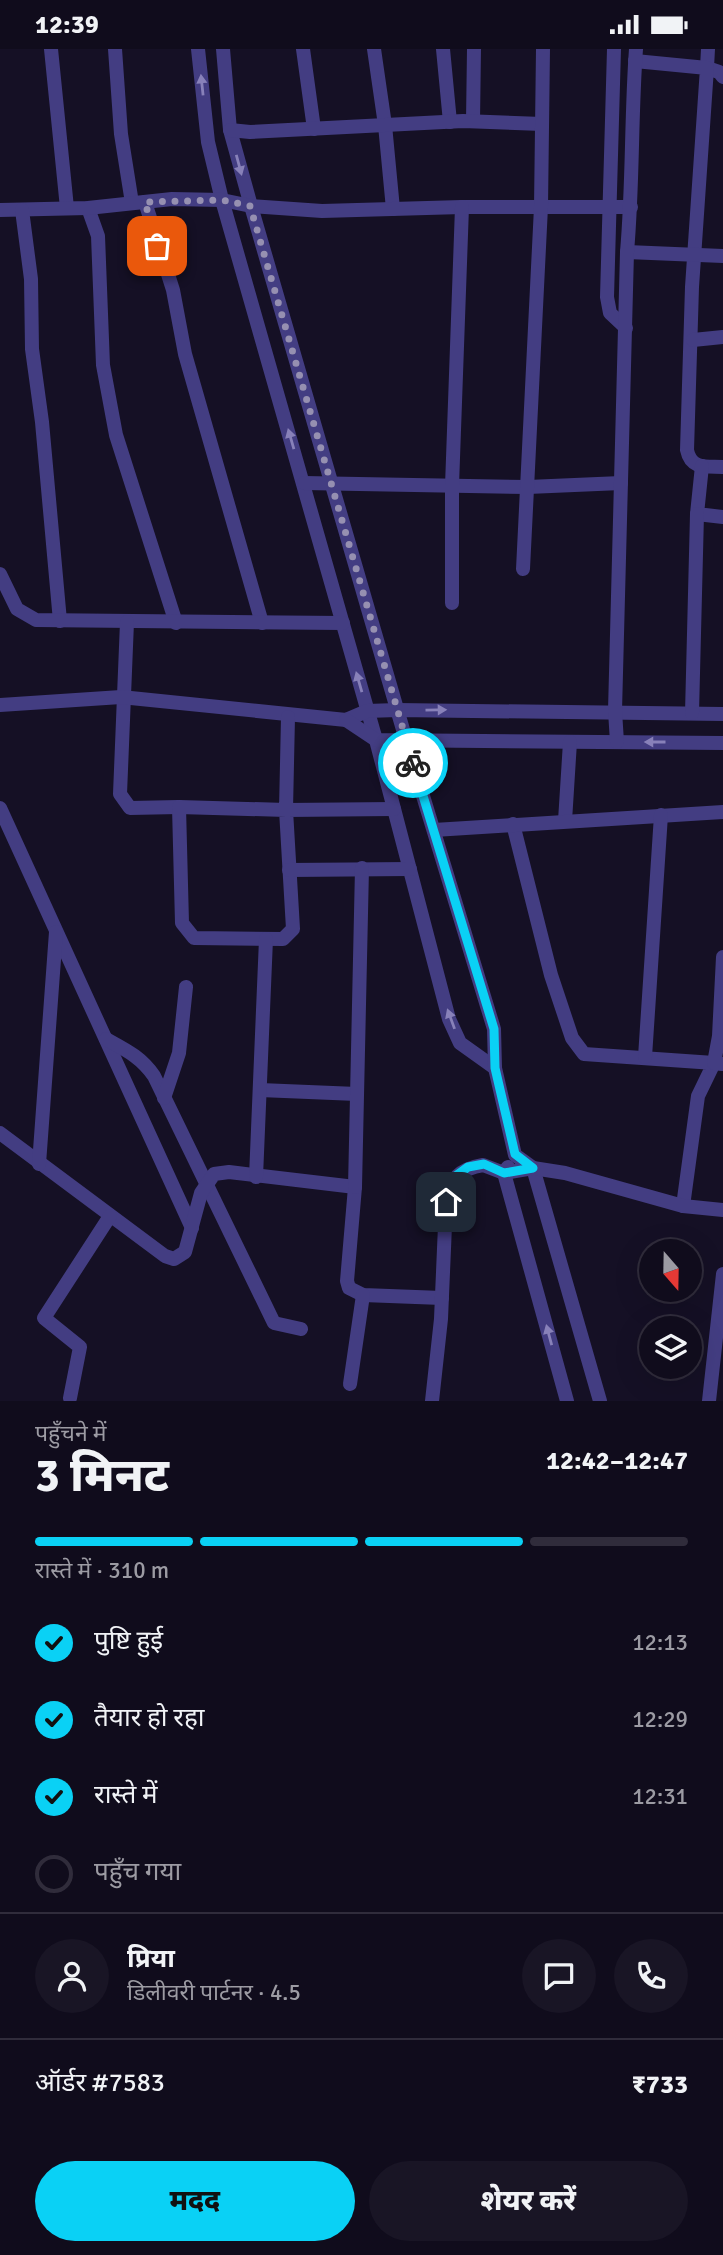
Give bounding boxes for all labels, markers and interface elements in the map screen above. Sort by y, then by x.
text: 12:39 [35,9,99,41]
one-way arrow [196,74,207,96]
one-way arrow [235,154,245,175]
pin [127,216,187,276]
icon: bag [138,227,176,265]
one-way arrow [285,428,295,449]
one-way arrow [353,670,364,692]
one-way arrow [425,705,447,716]
courier [378,728,448,798]
one-way arrow [644,737,666,748]
icon: bike [394,744,432,782]
one-way arrow [445,1009,456,1030]
pin [416,1172,476,1232]
icon: home [427,1183,465,1221]
north arrow [639,1239,702,1302]
map controls [639,1239,702,1379]
button: layers [639,1316,702,1379]
one-way arrow [543,1324,554,1346]
text: पहुँचने में [35,1419,106,1448]
text: 12:42–12:47 [546,1445,688,1477]
text: 3 मिनट [35,1448,169,1504]
text: रास्ते में · 310 m [35,1556,169,1585]
icon: check [35,1624,73,1662]
text: पुष्टि हुई [94,1625,163,1657]
text: 12:13 [632,1628,688,1657]
icon: check [35,1701,73,1739]
text: तैयार हो रहा [94,1702,204,1734]
text: 12:29 [632,1705,688,1734]
icon: check [35,1778,73,1816]
text: रास्ते में [94,1779,158,1811]
text: 12:31 [632,1782,688,1811]
text: पहुँच गया [94,1856,181,1888]
button: person [35,1939,109,2013]
button: chat [522,1939,596,2013]
button: phone [614,1939,688,2013]
text: प्रिया [127,1943,175,1975]
text: डिलीवरी पार्टनर · 4.5 [127,1978,301,2007]
text: ऑर्डर #7583 [35,2067,165,2099]
text: ₹733 [632,2069,688,2101]
button: मदद [35,2161,355,2241]
button: शेयर करें [369,2161,688,2241]

